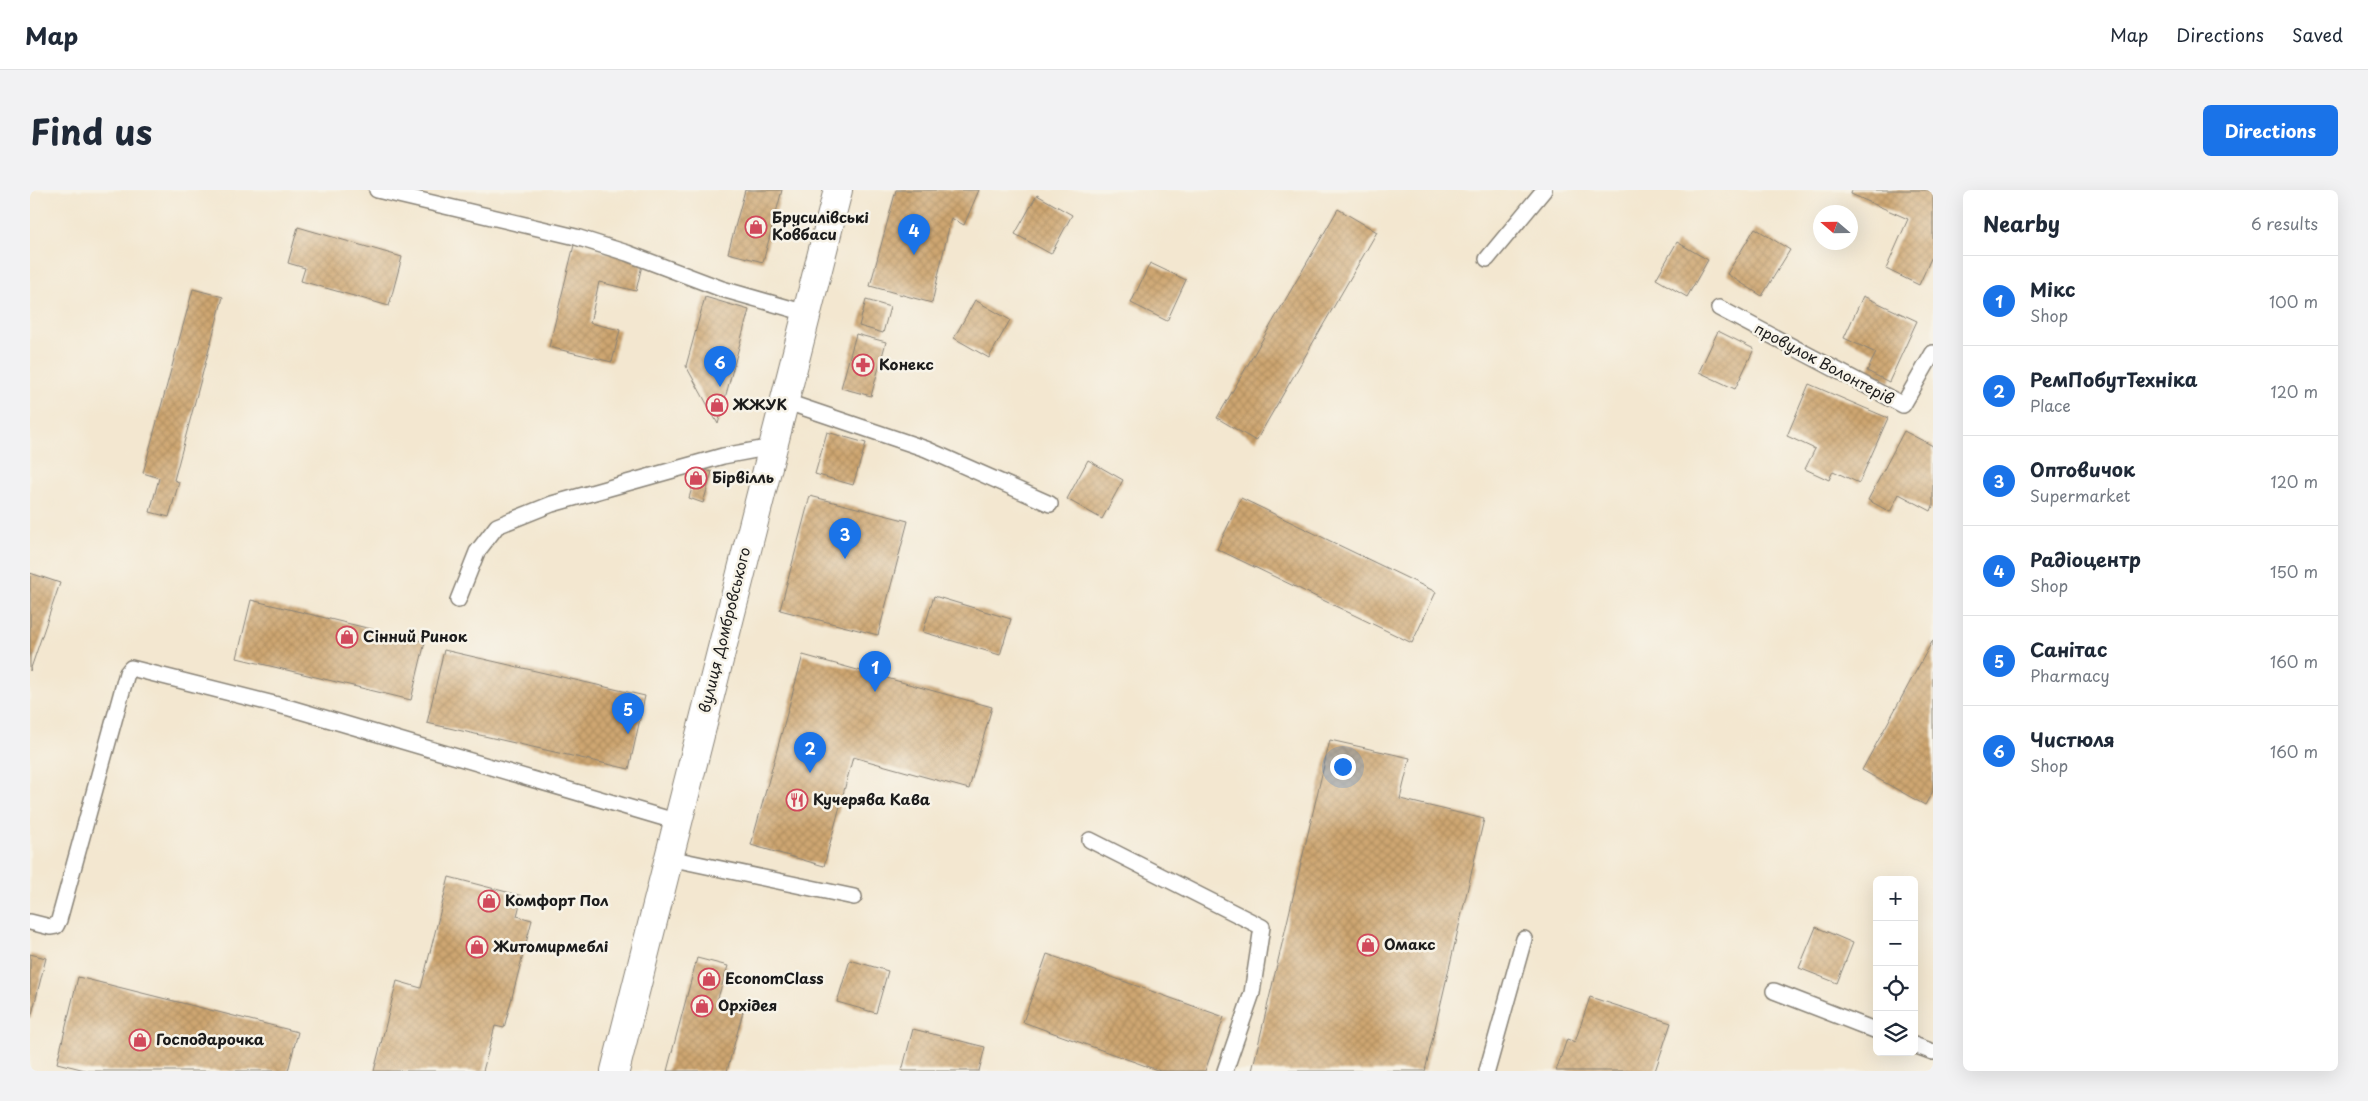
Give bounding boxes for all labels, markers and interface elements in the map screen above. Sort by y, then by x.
text: Map [25,17,78,53]
text: Map [2110,21,2148,48]
text: Directions [2176,21,2264,48]
text: Saved [2292,21,2343,48]
text: Find us [30,104,152,157]
button: Directions [2203,105,2338,156]
place label: Брусилівські Ковбаси [772,205,869,245]
north arrow [1813,205,1858,250]
text: Nearby [1983,207,2060,239]
text: 6 results [2251,211,2318,235]
pin: 4 [898,214,930,255]
shop icon: Брусилівські Ковбаси [744,215,768,239]
text: Мікс [2030,275,2075,303]
text: 1 [1995,289,2003,313]
text: 100 m [2269,289,2318,313]
text: Shop [2030,303,2068,327]
street label: провулок Волонтерів [1751,316,1899,409]
pin: 6 [704,346,736,387]
place label: Конекс [879,352,934,375]
pharmacy icon: Конекс [851,353,875,377]
text: РемПобутТехніка [2030,365,2198,393]
text: 2 [1993,379,2005,403]
text: 120 m [2271,379,2318,403]
place label: ЖЖУК [732,392,787,415]
shop icon: ЖЖУК [705,393,729,417]
text: Place [2030,393,2071,417]
text: Оптовичок [2030,455,2135,483]
place label: Бірвілль [712,465,774,488]
shop icon: Бірвілль [684,466,708,490]
text: 3 [1994,469,2004,493]
text: 120 m [2271,469,2318,493]
text: Supermarket [2030,483,2130,507]
pin: 3 [829,518,861,559]
street label: вулиця Домбровського [692,544,755,715]
text: Радіоцентр [2030,545,2141,573]
text: 4 [1994,559,2004,583]
text: 150 m [2270,559,2318,583]
text: Shop [2030,573,2068,597]
place label: Сінний Ринок [363,624,468,647]
shop icon: Сінний Ринок [335,625,359,649]
text: Санітас [2030,635,2107,663]
text: 5 [1994,649,2004,673]
text: 160 m [2270,649,2318,673]
pin: 1 [859,651,891,692]
text: Pharmacy [2030,663,2110,687]
pin: 5 [612,693,644,734]
text: Чистюля [2030,725,2115,753]
pin: 2 [794,732,826,773]
text: 6 [1993,739,2005,763]
text: 160 m [2270,739,2318,763]
text: Shop [2030,753,2068,777]
your location [1330,754,1356,780]
place label: Кучерява Кава [813,787,931,810]
restaurant icon: Кучерява Кава [785,788,809,812]
map controls [1873,876,1918,1056]
button: + [1873,876,1918,921]
place label: Комфорт Пол [505,888,609,911]
shop icon: Комфорт Пол [477,889,501,913]
button: − [1873,921,1918,966]
place label: Омакс [1384,932,1436,955]
shop icon: Омакс [1356,933,1380,957]
place label: Житомирмеблі [493,934,609,957]
shop icon: Житомирмеблі [465,935,489,959]
place label: EconomClass [725,966,824,989]
button: locate [1873,966,1918,1011]
shop icon: EconomClass [697,967,721,991]
place label: Орхідея [718,993,777,1016]
shop icon: Орхідея [690,994,714,1018]
button: layers [1873,1011,1918,1056]
place label: Господарочка [156,1027,265,1050]
shop icon: Господарочка [128,1028,152,1052]

